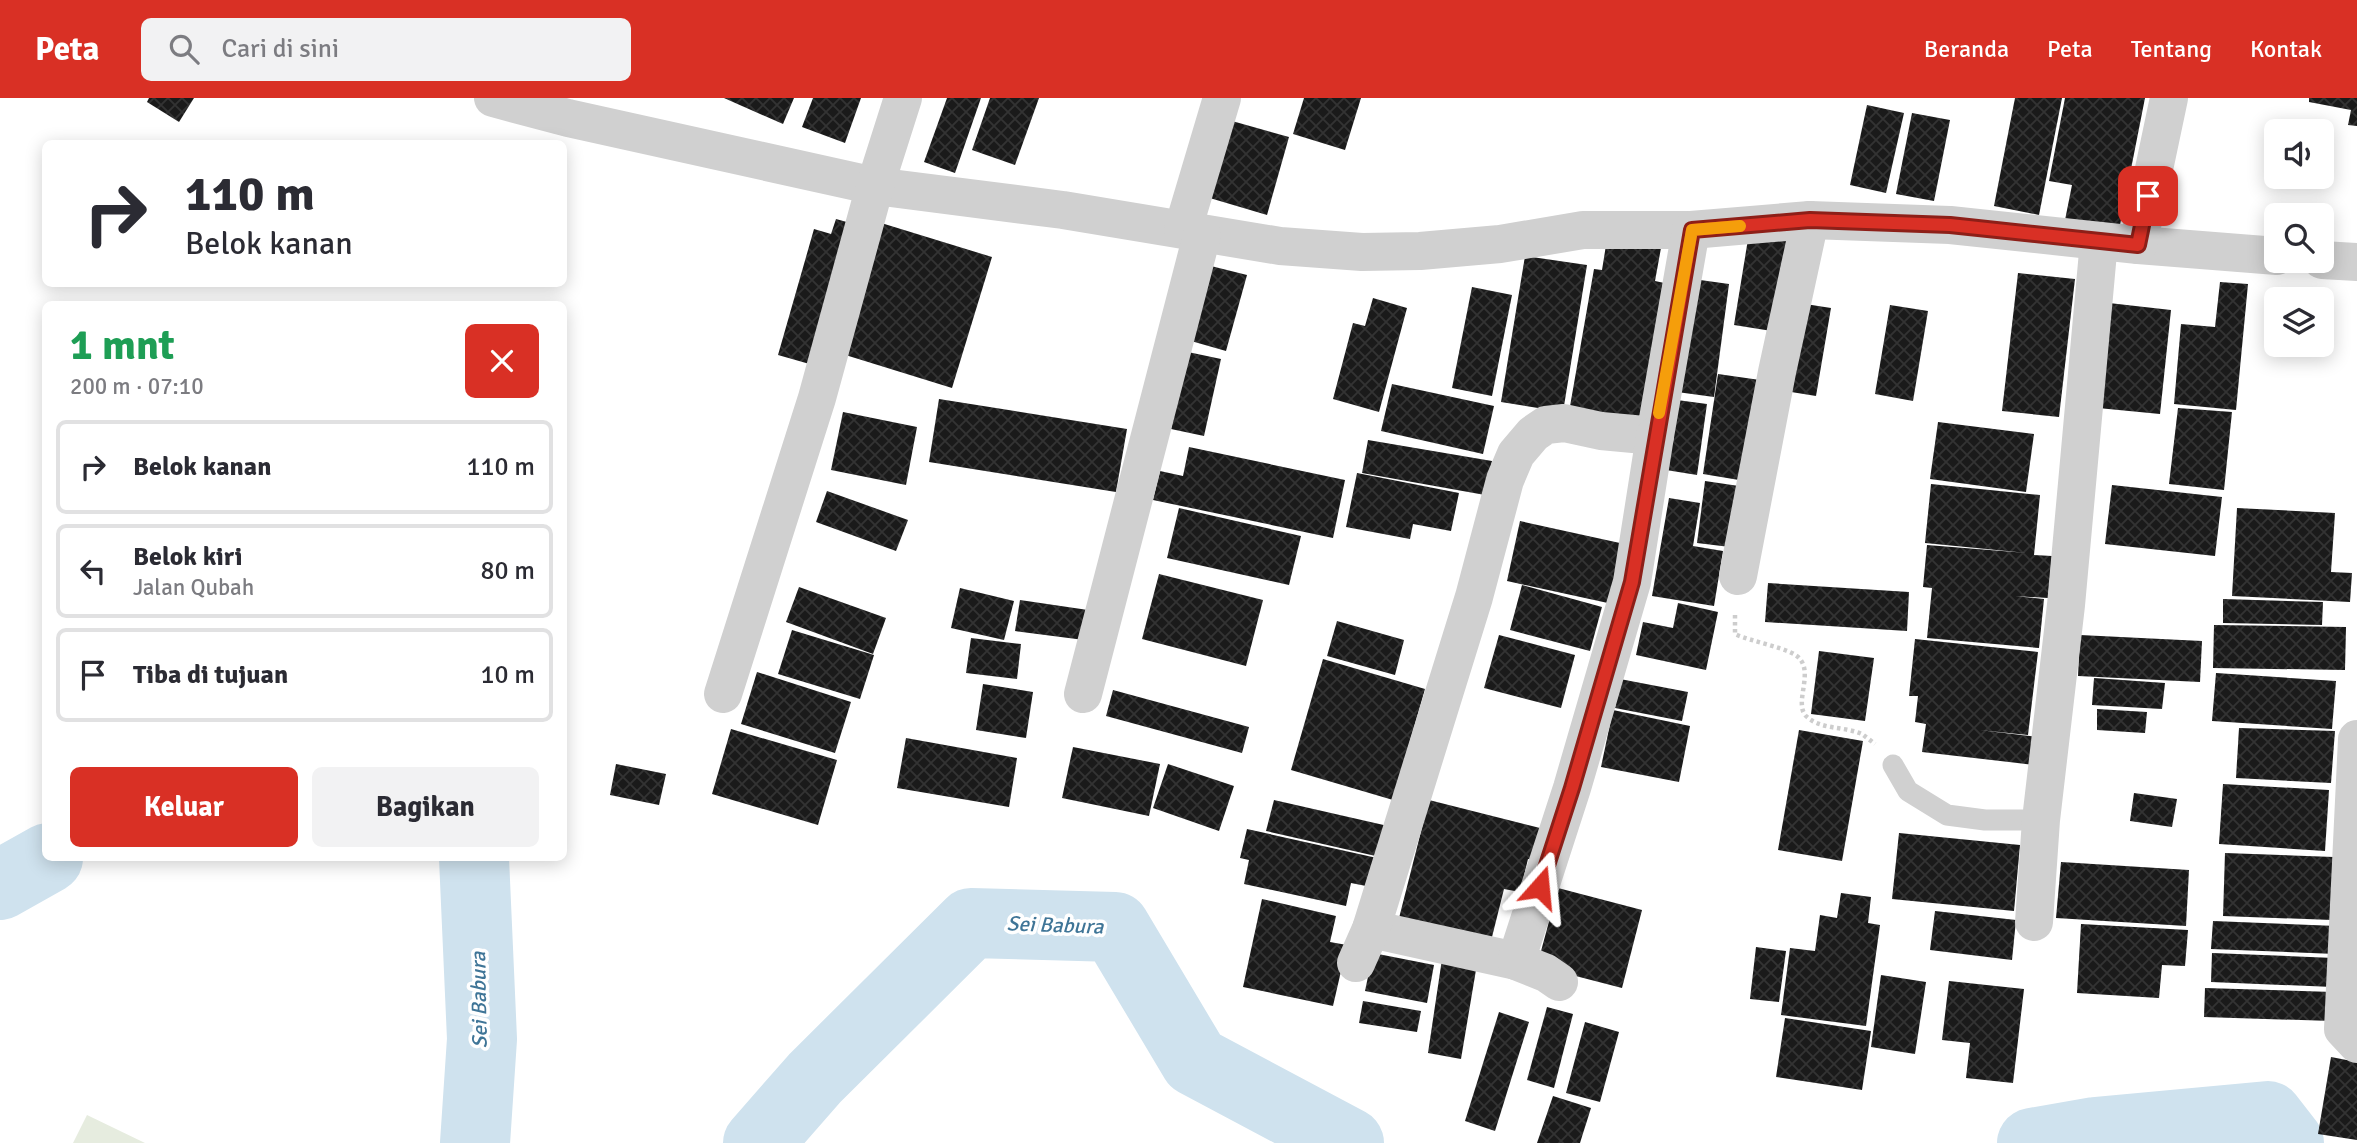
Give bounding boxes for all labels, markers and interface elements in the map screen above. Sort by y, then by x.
search box [141,18,631,81]
text: Peta [35,29,99,70]
icon: search [165,30,203,68]
text: Cari di sini [221,33,339,65]
text: Beranda [1924,34,2009,64]
text: Peta [2047,34,2093,64]
text: Tentang [2131,34,2212,64]
text: Kontak [2250,34,2322,64]
map controls [2264,119,2334,357]
button: sound [2264,119,2334,189]
text: 110 m [185,164,315,224]
pin [2118,166,2178,226]
icon: right [70,168,161,259]
icon: arrive [2129,177,2167,215]
button: search [2264,203,2334,273]
text: Belok kanan [185,224,353,263]
button: layers [2264,287,2334,357]
text: 1 mnt [70,320,175,371]
button: close [465,324,539,398]
text: 200 m · 07:10 [70,372,204,401]
icon: right [74,448,112,486]
text: Belok kanan [133,451,271,483]
text: 110 m [466,451,535,483]
text: Belok kiri [133,541,242,573]
icon: left [74,552,112,590]
text: 80 m [480,555,535,587]
text: Jalan Qubah [133,573,254,602]
icon: arrive [74,656,112,694]
text: Tiba di tujuan [133,659,288,691]
text: 10 m [480,659,535,691]
button: Keluar [70,767,298,847]
button: Bagikan [312,767,539,847]
position arrow [1503,850,1577,924]
water label: Sei Babura [1006,910,1105,940]
water label: Sei Babura [465,950,493,1049]

